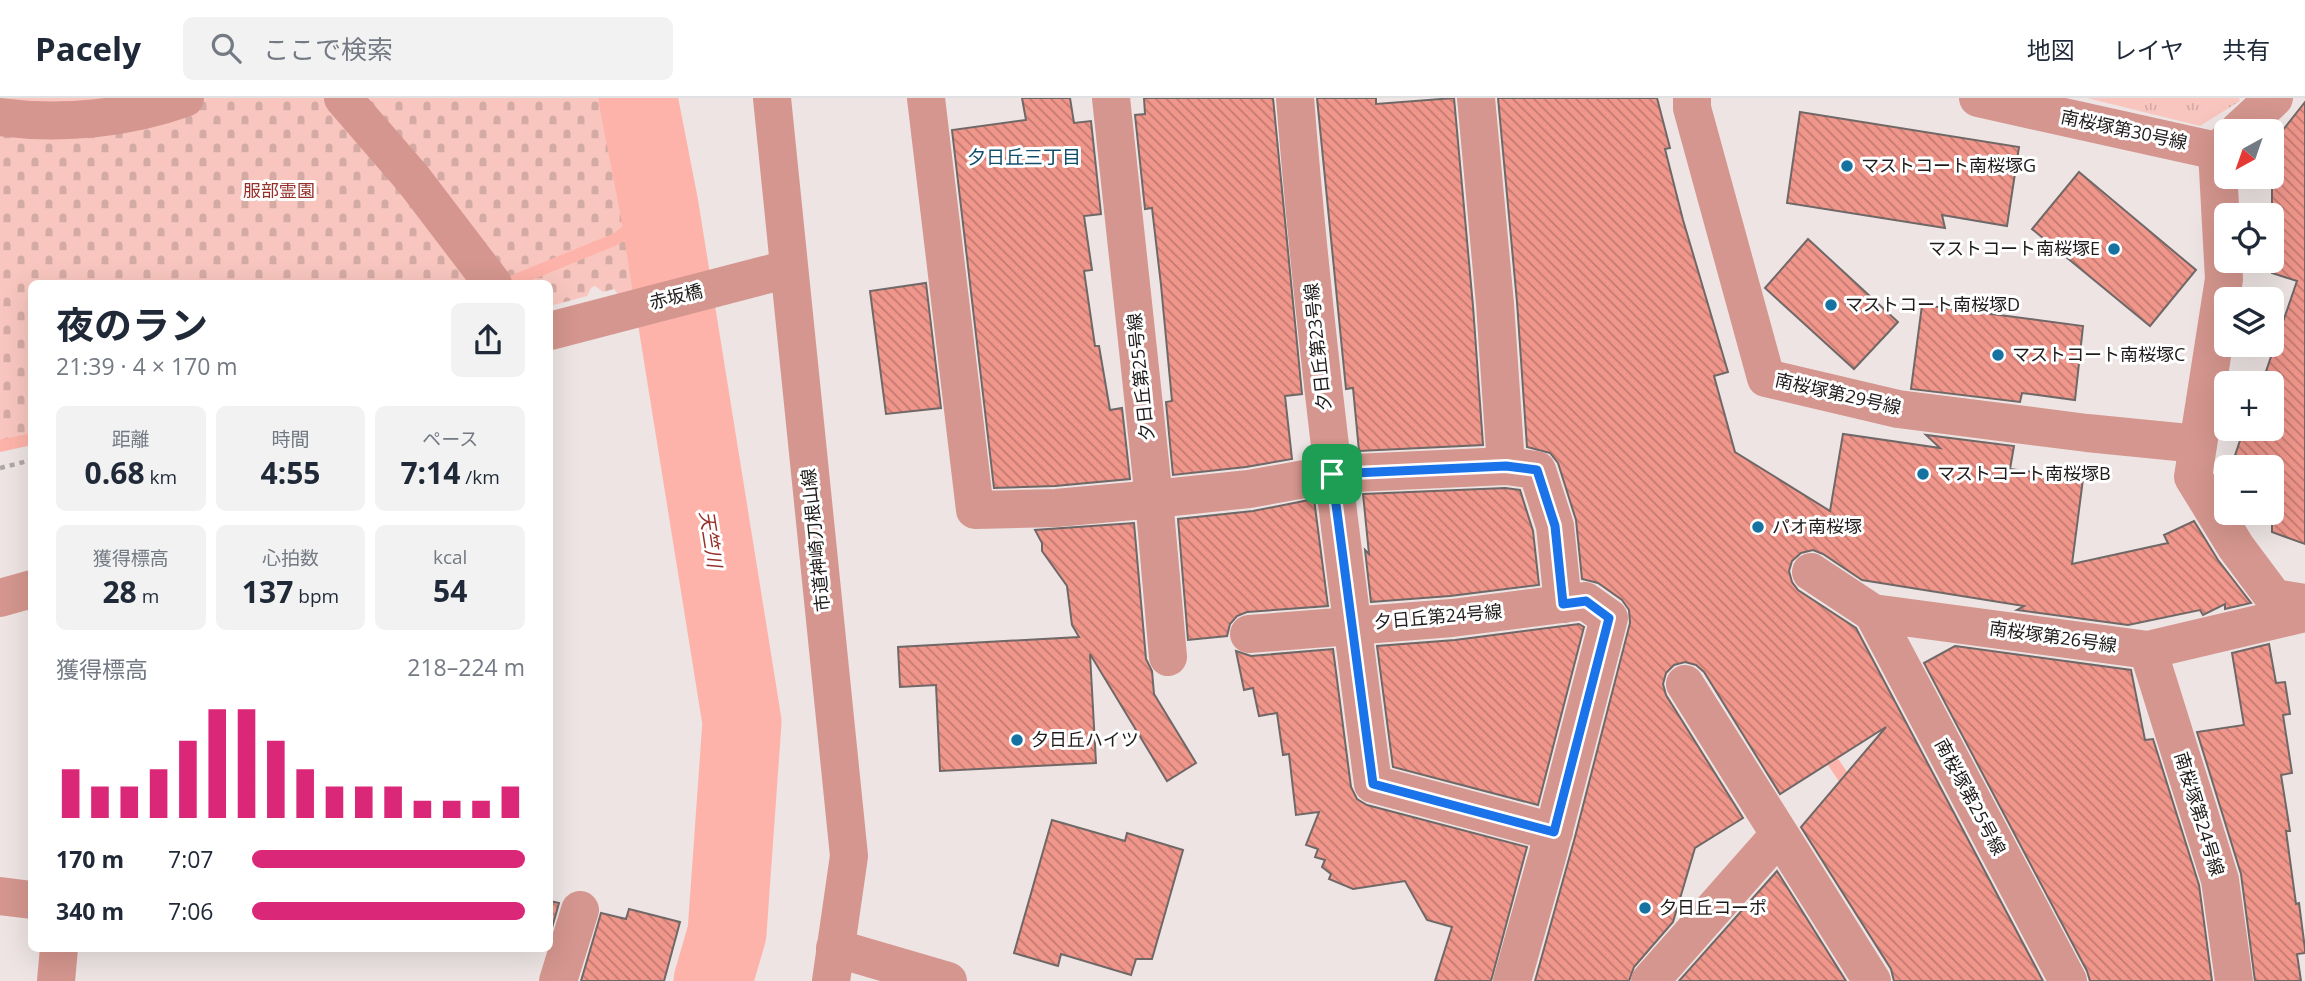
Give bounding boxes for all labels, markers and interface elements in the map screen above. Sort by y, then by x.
search box [183,17,673,80]
text: Pacely [35,26,141,71]
icon: search [207,29,245,67]
text: ここで検索 [263,31,393,67]
text: 地図 [2027,33,2075,66]
text: レイヤ [2113,33,2184,66]
text: 共有 [2222,33,2270,66]
street label: 南桜塚第30号線 [2059,104,2190,154]
north arrow [2214,119,2284,189]
map controls [2214,119,2284,525]
district label: 夕日丘三丁目 [967,144,1081,170]
place label: マストコート南桜塚G [1861,153,2036,177]
marker: マストコート南桜塚G [1839,158,1855,174]
park label: 服部霊園 [243,178,315,202]
button: locate [2214,203,2284,273]
place label: マストコート南桜塚E [1928,236,2100,260]
marker: マストコート南桜塚E [2106,241,2122,257]
street label: 赤坂橋 [647,278,705,314]
street label: 夕日丘第23号線 [1298,282,1336,412]
button: layers [2214,287,2284,357]
place label: マストコート南桜塚D [1845,292,2020,316]
marker: マストコート南桜塚D [1823,297,1839,313]
text: 夜のラン [56,298,208,350]
button: share [451,303,525,377]
street label: 夕日丘第25号線 [1121,312,1159,442]
place label: マストコート南桜塚C [2012,342,2185,366]
marker: マストコート南桜塚C [1990,347,2006,363]
text: 21:39 · 4 × 170 m [56,350,238,382]
street label: 南桜塚第29号線 [1773,367,1904,419]
button: + [2214,371,2284,441]
text: 距離 [112,426,150,452]
text: 時間 [271,426,310,452]
text: ペース [422,426,478,452]
pin [1302,444,1362,504]
text: 0.68 [85,452,145,493]
text: 4:55 [260,452,321,493]
text: 7:14 [400,452,460,493]
icon: arrive [1313,455,1351,493]
button: − [2214,455,2284,525]
place label: マストコート南桜塚B [1937,461,2111,485]
text: km [145,464,177,490]
text: /km [460,464,500,490]
marker: マストコート南桜塚B [1915,466,1931,482]
street label: 市道神崎刀根山線 [796,467,834,613]
water label: 天竺川 [694,509,729,571]
place label: パオ南桜塚 [1772,514,1862,538]
marker: パオ南桜塚 [1750,519,1766,535]
text: kcal [433,544,467,570]
text: 獲得標高 [93,545,169,571]
text: 心拍数 [262,545,319,571]
text: 54 [433,570,467,611]
text: 28 [102,571,137,612]
text: 137 [242,571,293,612]
text: m [137,583,159,609]
text: bpm [293,583,339,609]
street label: 夕日丘第24号線 [1373,598,1503,634]
street label: 南桜塚第26号線 [1988,615,2118,657]
text: 218–224 m [407,651,525,683]
text: 獲得標高 [56,653,148,685]
place label: 夕日丘ハイツ [1031,727,1139,751]
marker: 夕日丘ハイツ [1009,732,1025,748]
street label: 南桜塚第25号線 [1930,734,2012,859]
street label: 南桜塚第24号線 [2170,749,2230,879]
text: 170 m [56,843,124,875]
text: 7:07 [168,843,214,875]
text: 340 m [56,895,124,927]
text: 7:06 [168,895,214,927]
place label: 夕日丘コーポ [1659,895,1767,919]
marker: 夕日丘コーポ [1637,900,1653,916]

